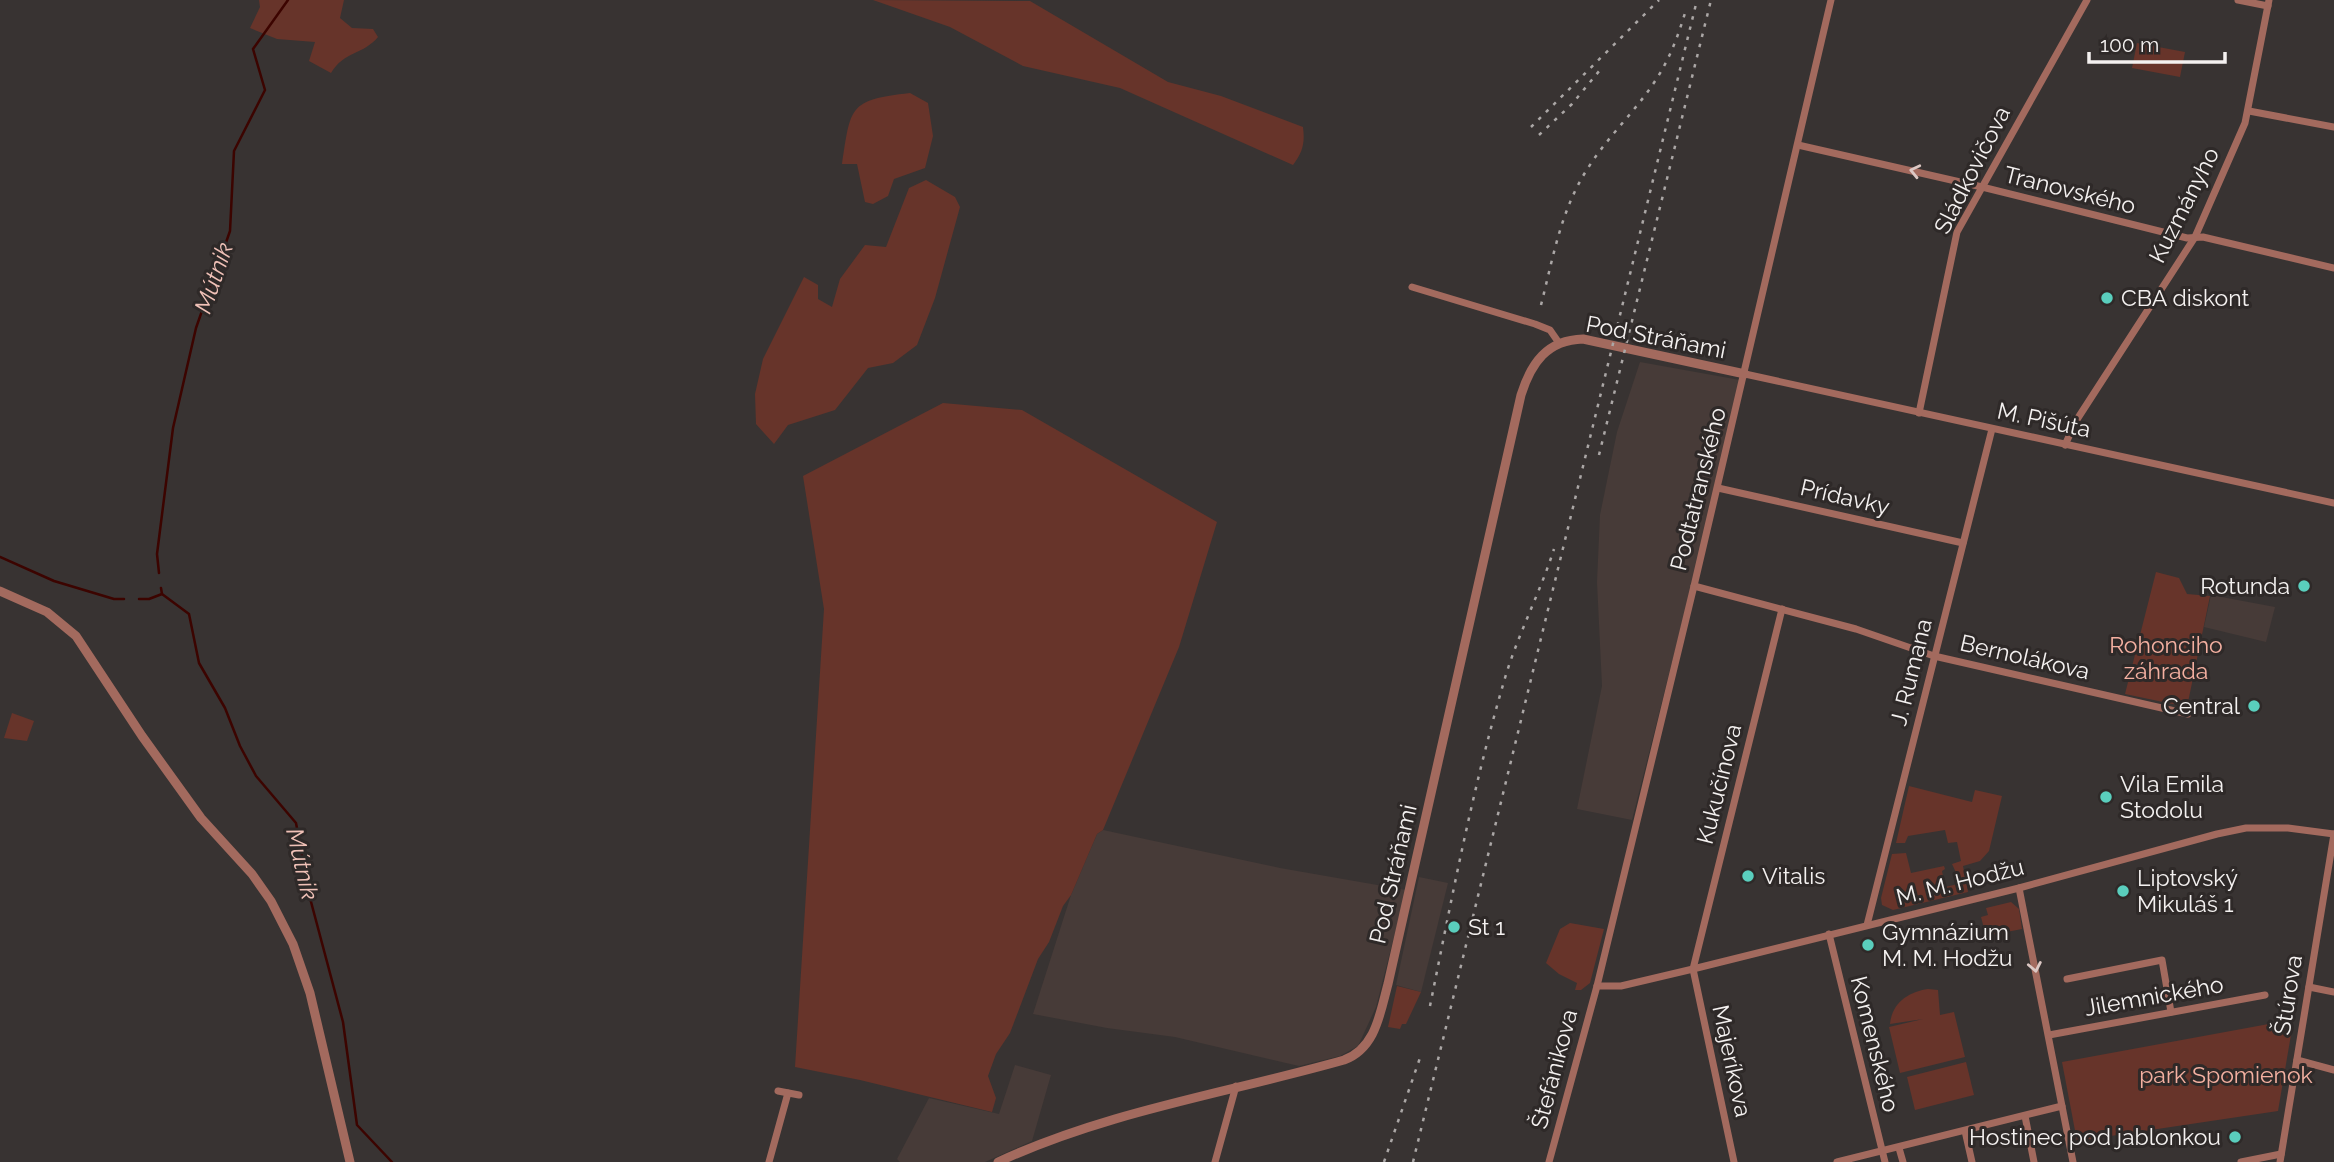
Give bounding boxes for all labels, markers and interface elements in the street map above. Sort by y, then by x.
scale bar [2089,21,2226,65]
text: 100 m [2100,32,2159,57]
street label: Sládkovičova [1928,102,2015,238]
street label: Kuzmányho [2143,143,2224,267]
street label: Tranovského [2002,160,2139,219]
one-way arrow [1909,165,1921,180]
water label: Mútnik [188,239,239,317]
place label: CBA diskont [2121,284,2249,311]
marker: CBA diskont [2099,290,2115,306]
street label: Pod Stráňami [1584,310,1728,363]
street label: M. Pišúta [1995,396,2093,443]
street label: Podtatranského [1664,405,1731,573]
street label: Prídavky [1798,473,1892,520]
place label: Rotunda [2200,572,2290,599]
marker: Rotunda [2296,578,2312,594]
street label: J. Rumana [1884,616,1937,728]
street label: Bernolákova [1958,628,2093,685]
park label: Rohonciho záhrada [2109,631,2223,684]
place label: Central [2163,692,2241,719]
marker: Central [2246,698,2262,714]
street label: Kukučínova [1691,721,1746,847]
place label: Vila Emila Stodolu [2120,770,2224,823]
marker: Vila Emila Stodolu [2098,789,2114,805]
street label: Pod Stráňami [1363,802,1422,946]
water label: Mútnik [280,825,325,903]
street label: M. M. Hodžu [1893,853,2026,910]
place label: Vitalis [1762,862,1825,889]
place label: Liptovský Mikuláš 1 [2137,864,2238,917]
marker: Vitalis [1740,868,1756,884]
marker: Liptovský Mikuláš 1 [2115,883,2131,899]
place label: St 1 [1468,913,1505,940]
place label: Gymnázium M. M. Hodžu [1882,918,2013,971]
marker: St 1 [1446,919,1462,935]
marker: Gymnázium M. M. Hodžu [1860,937,1876,953]
street label: Štúrova [2268,953,2307,1037]
one-way arrow [2027,961,2042,973]
street label: Jilemnického [2083,970,2225,1021]
street label: Komenského [1846,973,1905,1115]
street label: Majeríkova [1707,1002,1758,1119]
street label: Štefánikova [1525,1006,1582,1132]
park label: park Spomienok [2139,1061,2313,1088]
place label: Hostinec pod jablonkou [1969,1123,2221,1150]
marker: Hostinec pod jablonkou [2227,1129,2243,1145]

